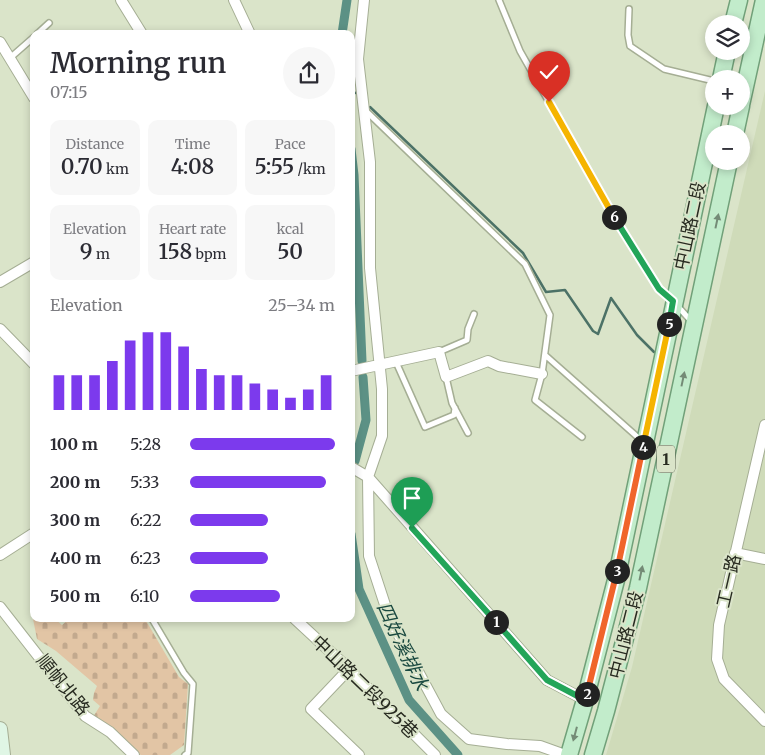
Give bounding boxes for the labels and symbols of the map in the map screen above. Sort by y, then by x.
pin [528,51,570,102]
street label: 中山路二段 [669,179,710,272]
pin: 6 [602,204,626,230]
one-way arrow [713,213,721,228]
pin: 5 [656,312,682,336]
one-way arrow [679,372,687,387]
pin: 4 [630,434,656,460]
road number: 1 [657,446,675,472]
pin [391,477,433,528]
street label: 工一路 [711,552,746,610]
pin: 3 [604,558,630,584]
one-way arrow [637,565,645,580]
street label: 中山路二段 [603,588,648,681]
water label: 四好溪排水 [372,598,434,695]
pin: 1 [484,610,508,634]
street label: 中山路二段925巷 [307,630,423,743]
street label: 順帆北路 [32,649,95,720]
pin: 2 [574,682,600,706]
one-way arrow [570,727,578,742]

